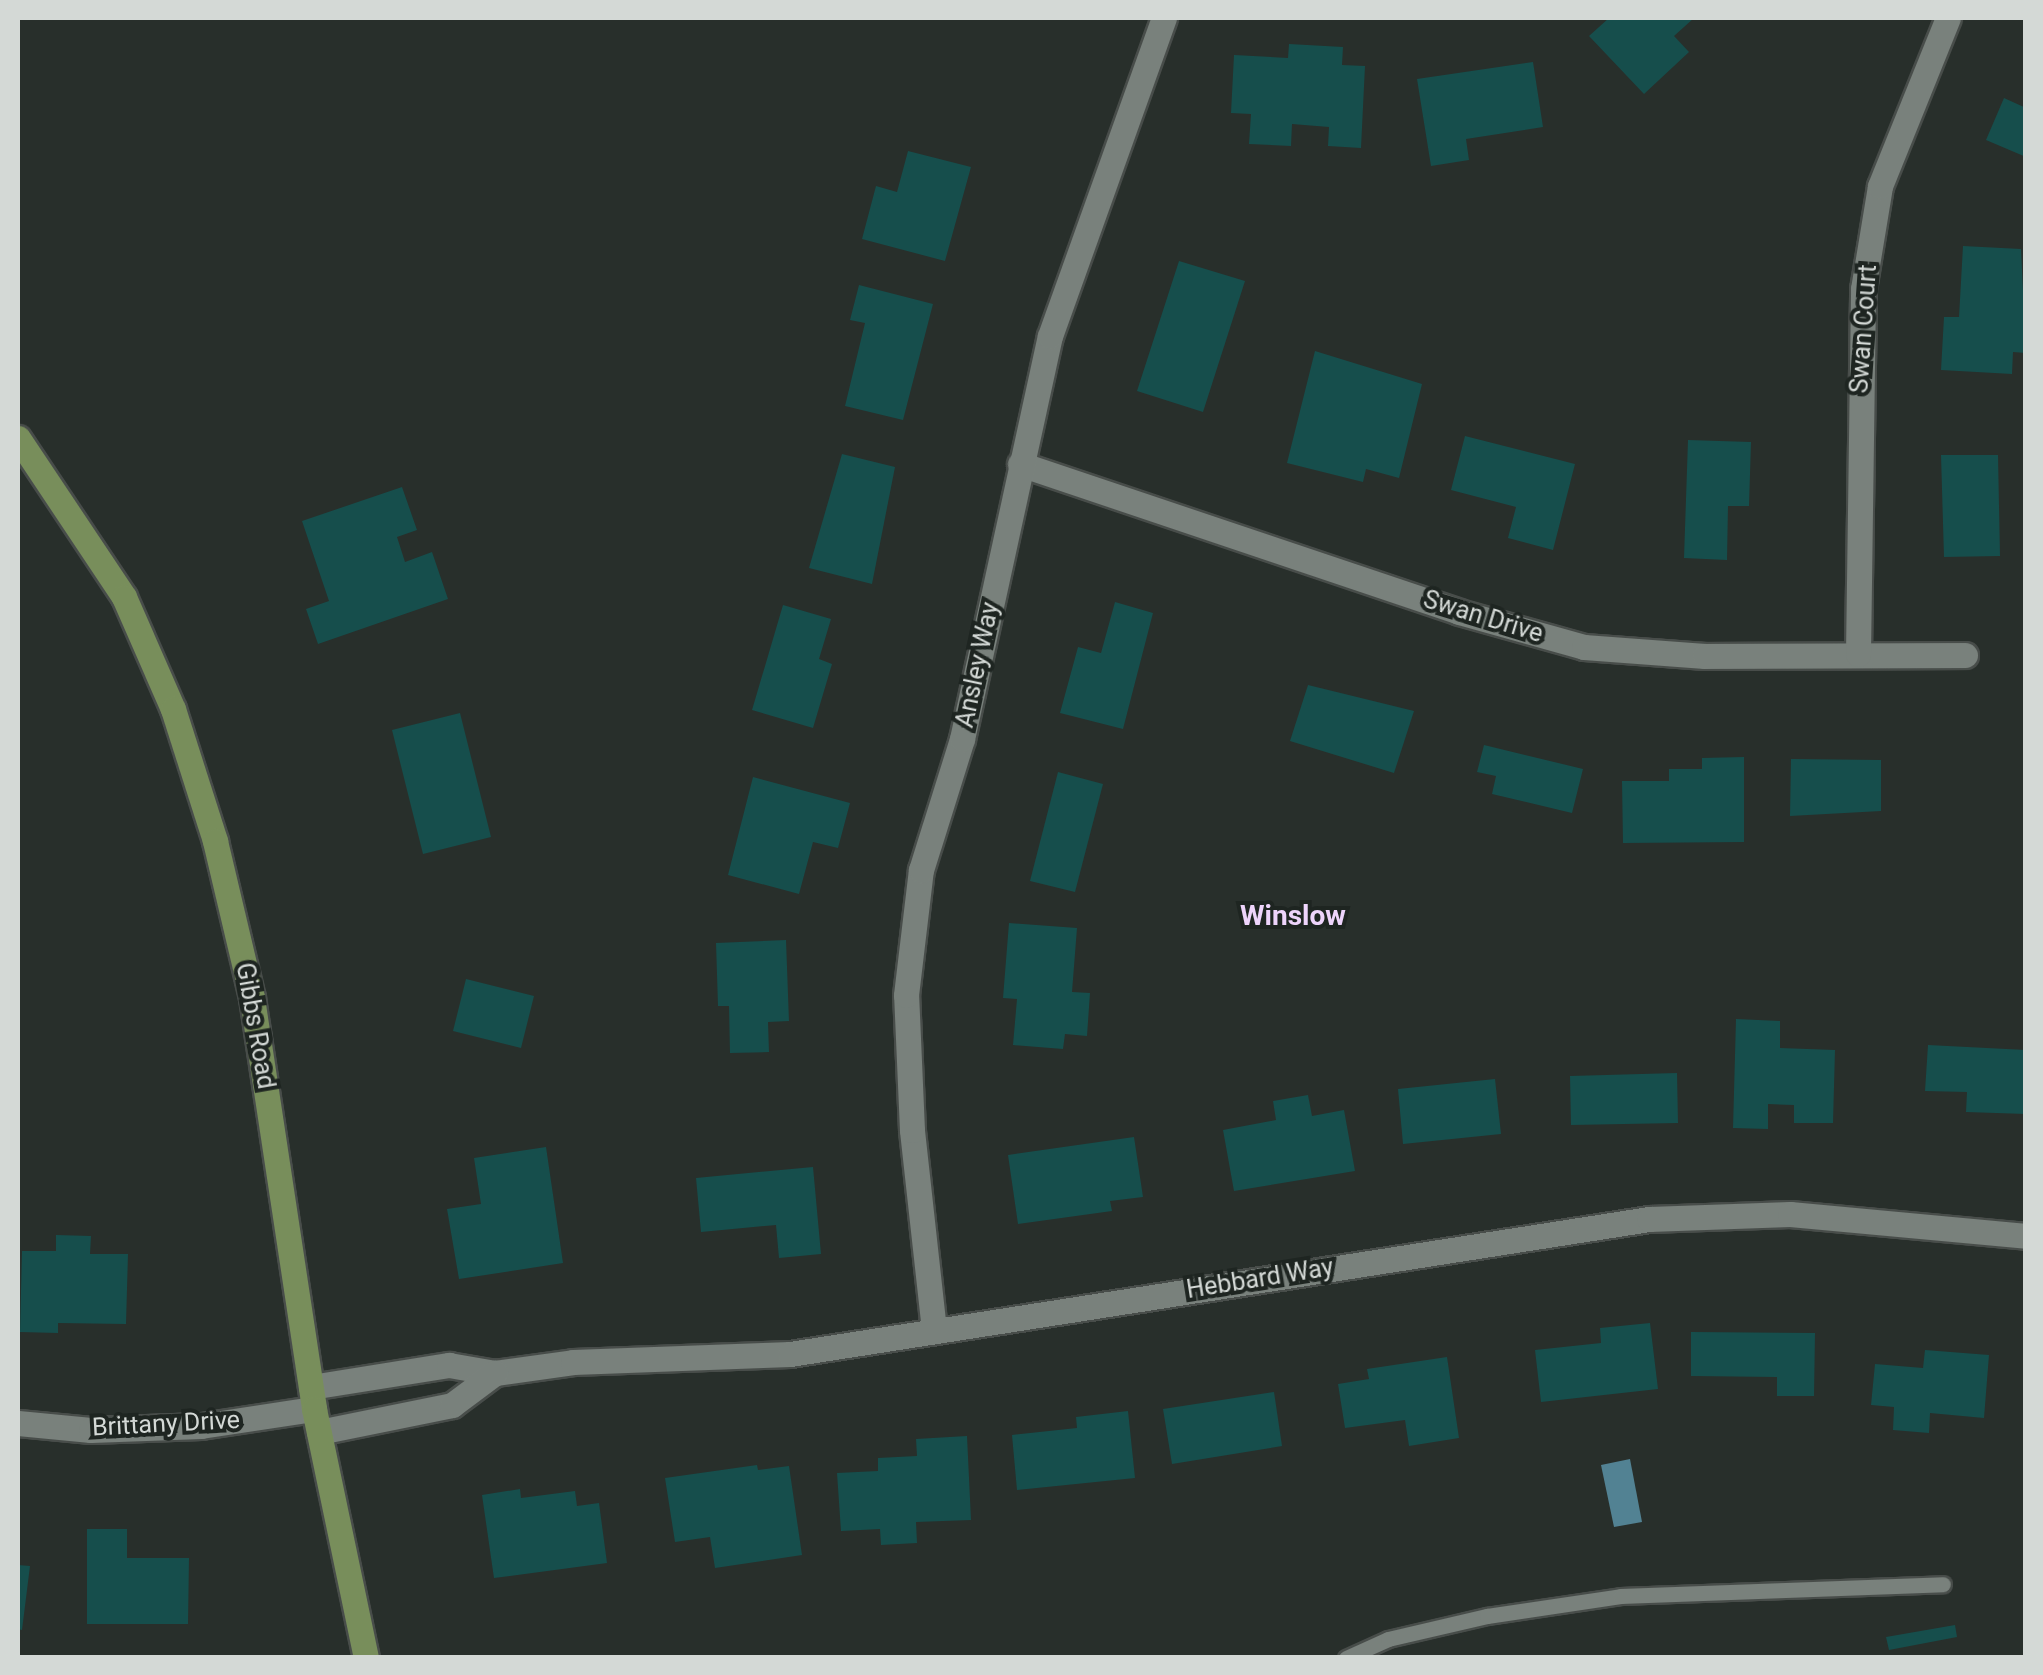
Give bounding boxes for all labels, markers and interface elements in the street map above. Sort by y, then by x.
street label: Swan Court [1845,264,1883,394]
street label: Swan Drive [1420,585,1546,649]
street label: Ansley Way [950,600,1006,730]
district label: Winslow [1240,899,1346,933]
street label: Gibbs Road [229,961,281,1091]
street label: Hebbard Way [1184,1253,1336,1305]
street label: Brittany Drive [91,1405,241,1443]

